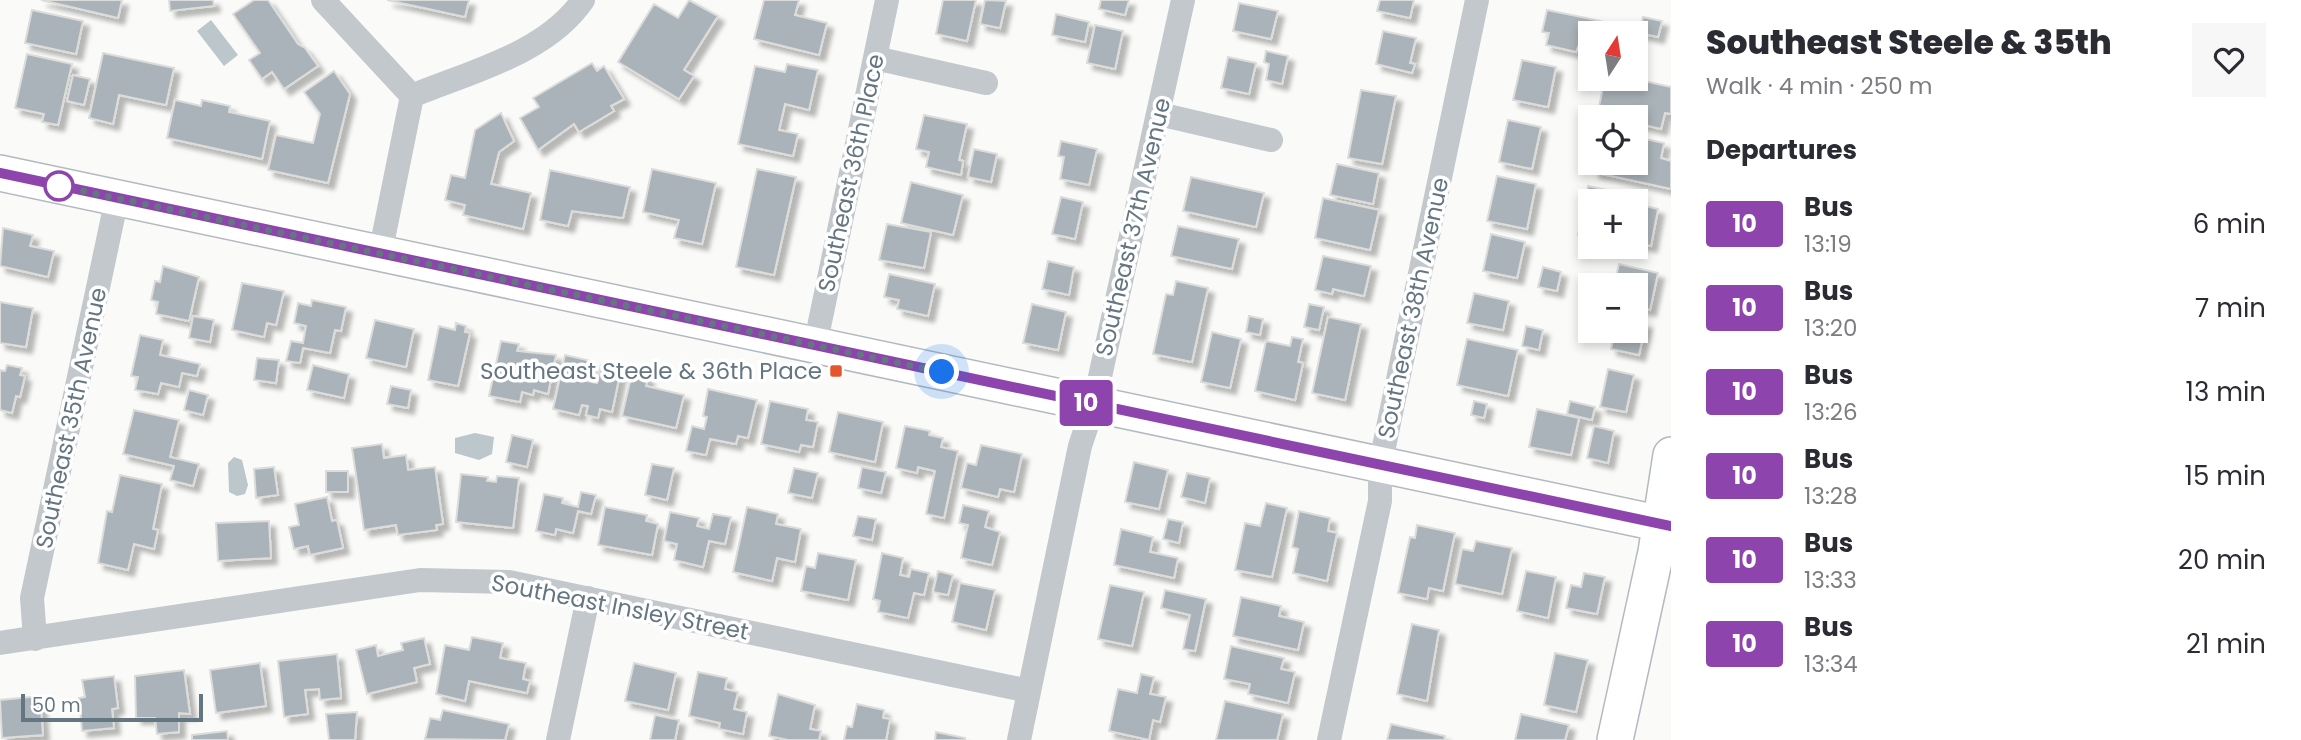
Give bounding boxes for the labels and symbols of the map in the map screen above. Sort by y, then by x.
north arrow [1578,21,1648,91]
street label: Southeast 36th Place [810,51,892,295]
street label: Southeast 37th Avenue [1088,95,1178,359]
unlabelled marker [44,171,74,201]
street label: Southeast 38th Avenue [1370,175,1456,441]
street label: Southeast 35th Avenue [28,285,114,551]
your location [924,354,959,389]
place label: Southeast Steele & 36th Place [480,355,822,387]
marker: Southeast Steele & 36th Place [828,363,844,379]
line badge: 10 [1054,380,1118,426]
street label: Southeast Insley Street [489,566,751,648]
scale bar [21,691,203,723]

